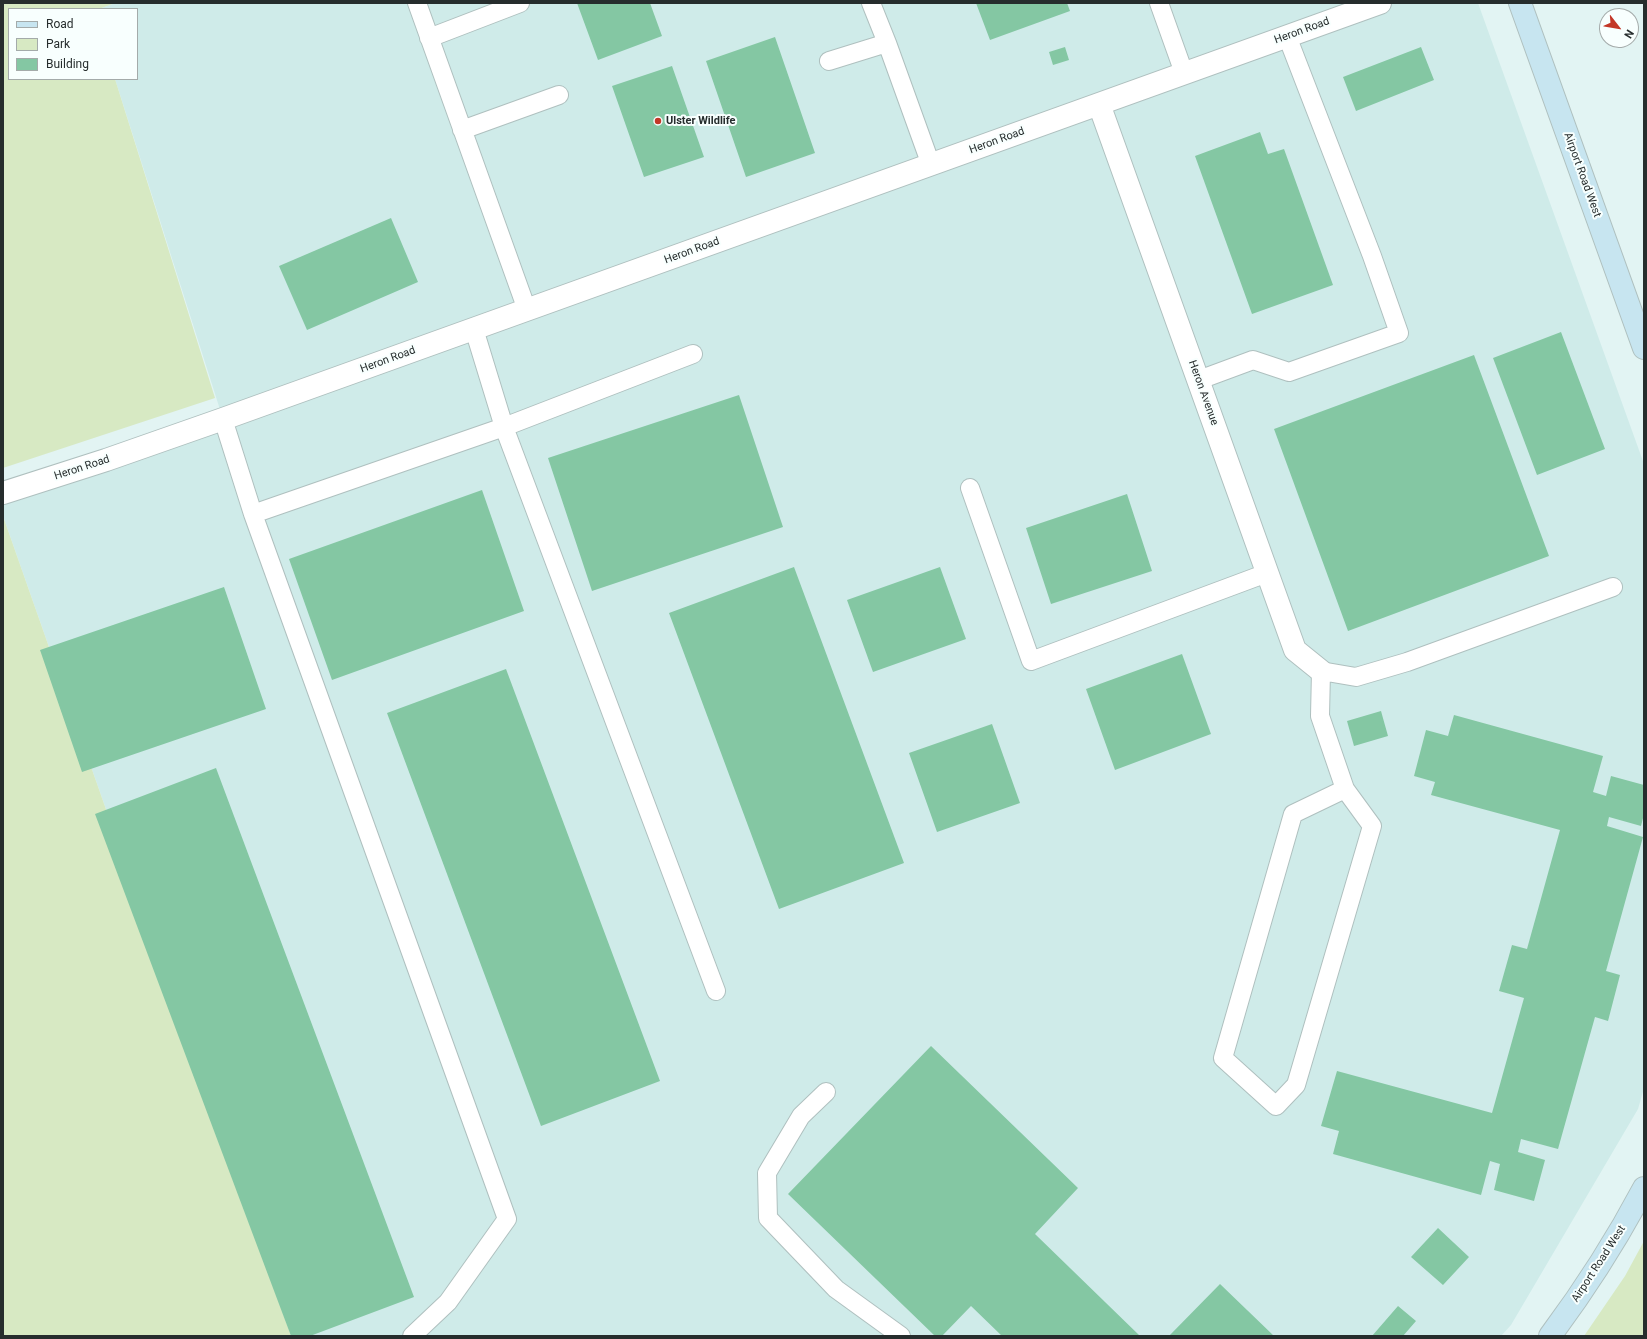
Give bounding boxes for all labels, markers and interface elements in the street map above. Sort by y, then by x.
legend [8,8,138,80]
north arrow [1599,8,1639,48]
street label: Heron Road [1273,15,1331,47]
text: Road [46,17,74,31]
text: N [1621,27,1636,41]
text: Park [46,37,70,51]
text: Building [46,57,89,71]
place label: Ulster Wildlife [666,114,735,128]
marker: Ulster Wildlife [653,116,663,126]
street label: Heron Road [968,125,1026,157]
street label: Airport Road West [1561,131,1603,219]
street label: Heron Road [663,235,721,267]
street label: Heron Road [359,344,417,376]
street label: Heron Avenue [1185,359,1221,427]
street label: Heron Road [53,453,111,483]
street label: Airport Road West [1569,1223,1629,1305]

